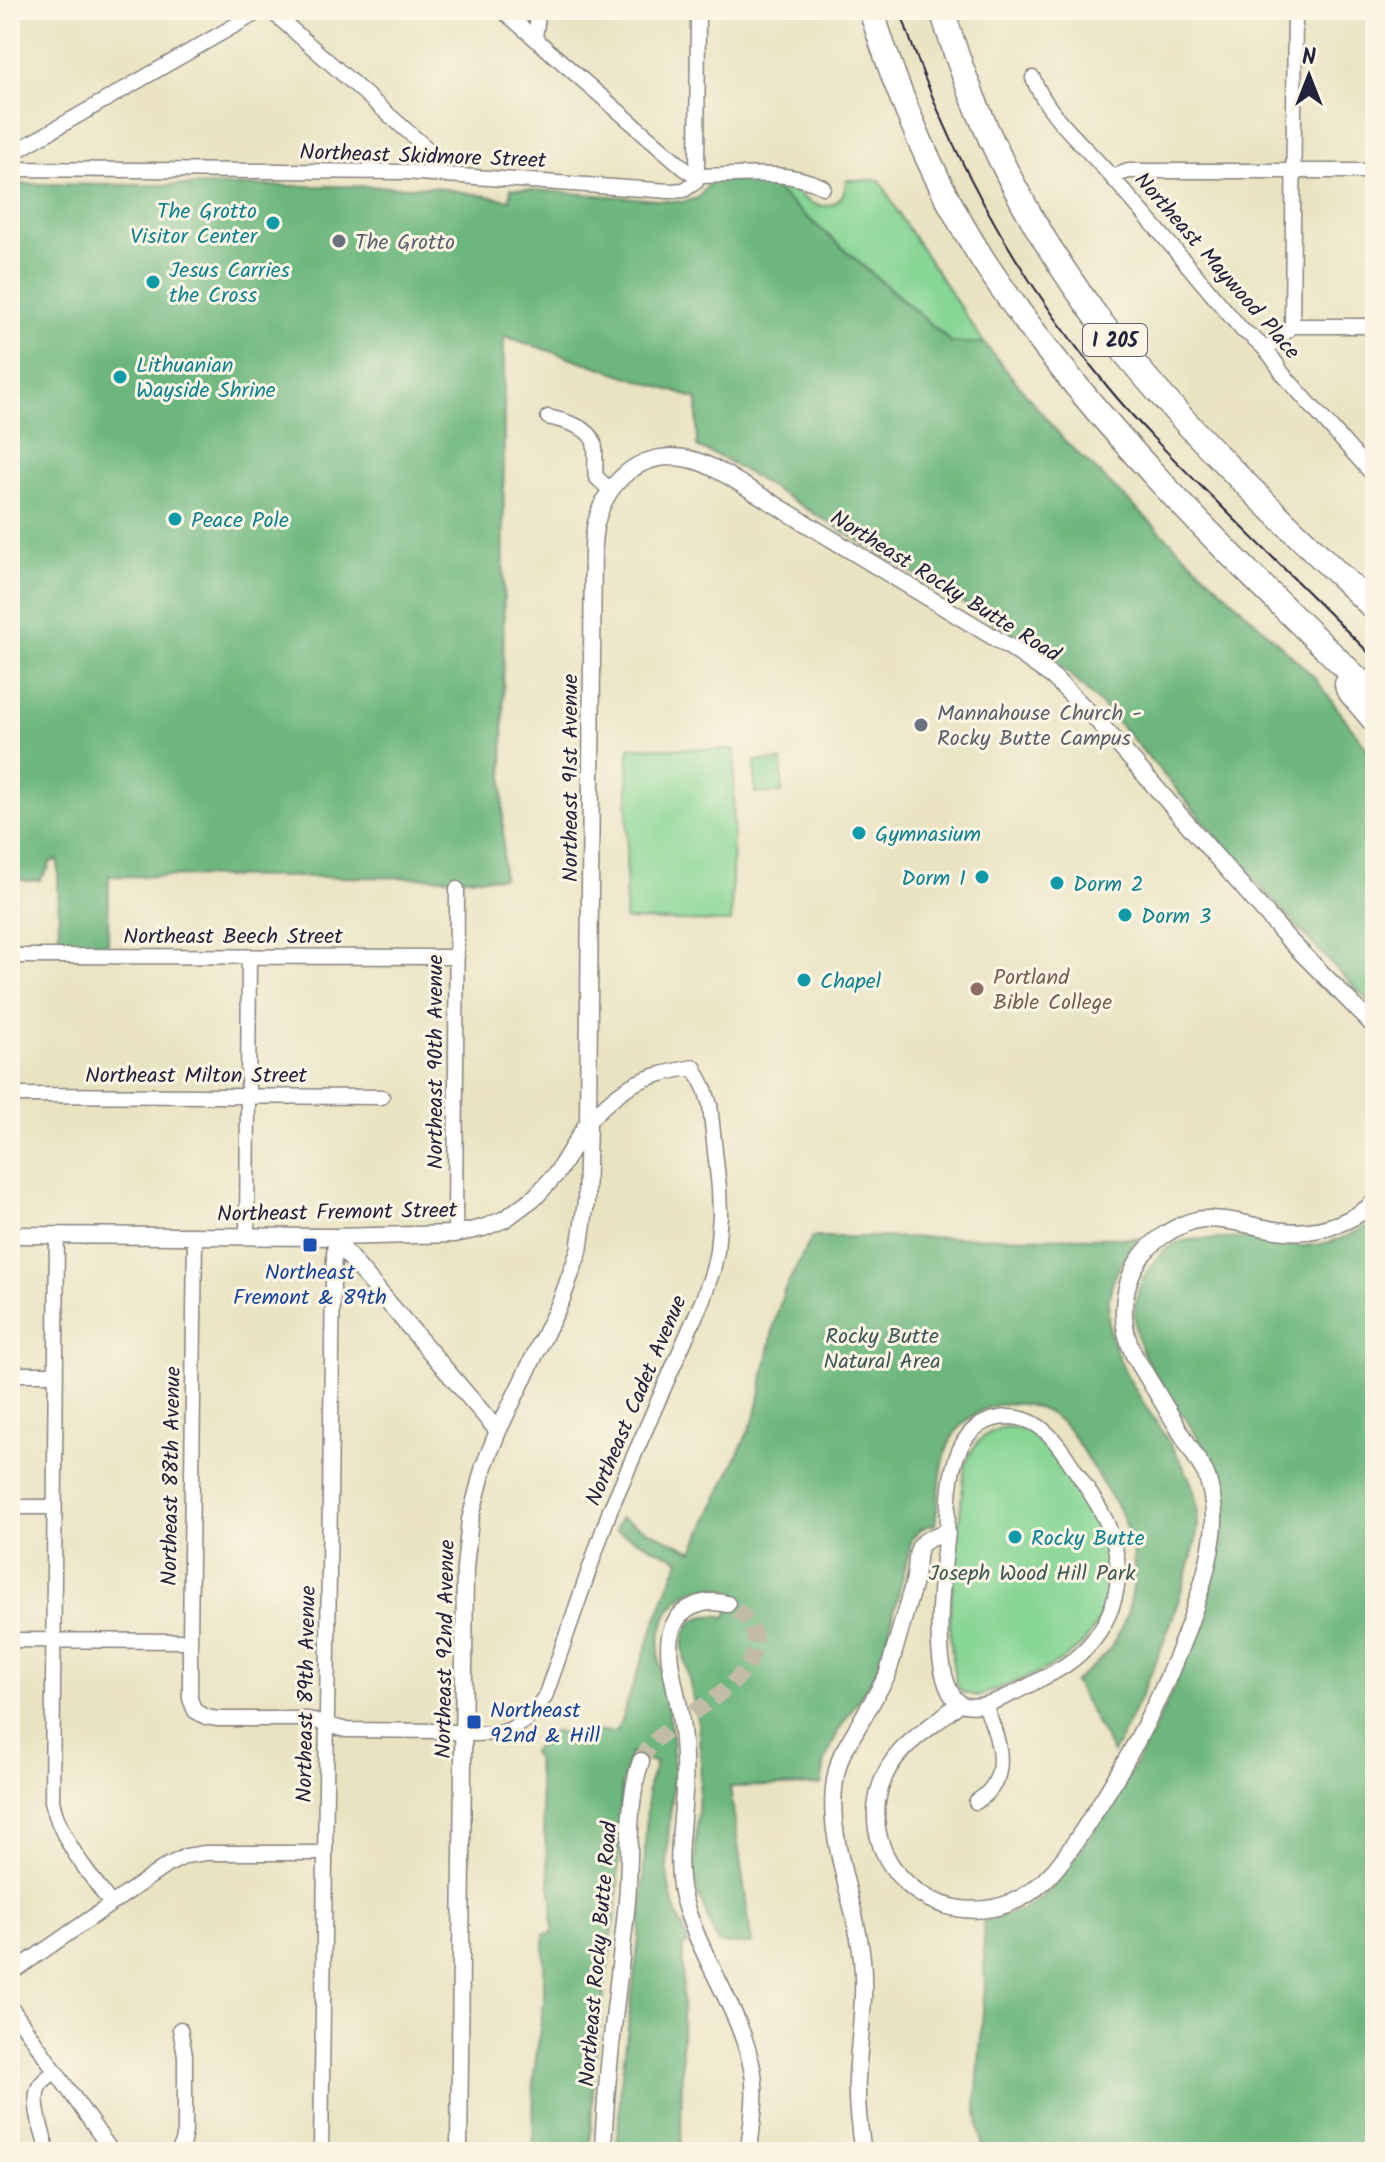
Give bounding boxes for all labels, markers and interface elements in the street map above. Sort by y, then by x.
north arrow [1269,36,1349,116]
text: N [1302,41,1316,76]
street label: Northeast Skidmore Street [299,136,547,179]
street label: Northeast Maywood Place [1124,165,1308,368]
place label: The Grotto Visitor Center [130,195,259,255]
marker: The Grotto Visitor Center [264,214,282,232]
place label: The Grotto [355,226,455,261]
marker: The Grotto [330,232,348,250]
place label: Jesus Carries the Cross [169,254,291,314]
marker: Jesus Carries the Cross [144,273,162,291]
road number: I 205 [1083,324,1147,356]
place label: Lithuanian Wayside Shrine [136,349,276,409]
marker: Lithuanian Wayside Shrine [111,368,129,386]
street label: Northeast Rocky Butte Road [823,502,1068,673]
place label: Peace Pole [191,504,289,539]
marker: Peace Pole [166,510,184,528]
street label: Northeast 91st Avenue [554,674,589,882]
place label: Mannahouse Church - Rocky Butte Campus [937,697,1142,757]
marker: Mannahouse Church - Rocky Butte Campus [912,716,930,734]
place label: Gymnasium [875,818,981,853]
marker: Gymnasium [850,824,868,842]
place label: Dorm 1 [901,862,966,897]
marker: Dorm 1 [973,868,991,886]
place label: Dorm 2 [1073,868,1144,903]
marker: Dorm 2 [1048,874,1066,892]
place label: Dorm 3 [1141,900,1211,935]
marker: Dorm 3 [1116,906,1134,924]
street label: Northeast Beech Street [123,920,343,955]
street label: Northeast 90th Avenue [419,954,454,1170]
place label: Portland Bible College [993,961,1112,1021]
place label: Chapel [820,965,882,1000]
marker: Chapel [795,971,813,989]
marker: Portland Bible College [968,980,986,998]
street label: Northeast Milton Street [85,1059,308,1094]
street label: Northeast Fremont Street [217,1194,458,1233]
marker: Northeast Fremont & 89th [301,1236,319,1254]
place label: Northeast Fremont & 89th [233,1256,387,1316]
street label: Northeast Cadet Avenue [577,1290,698,1512]
park label: Rocky Butte Natural Area [824,1320,941,1380]
street label: Northeast 88th Avenue [153,1366,192,1586]
place label: Rocky Butte [1031,1522,1145,1557]
marker: Rocky Butte [1006,1528,1024,1546]
street label: Northeast 92nd Avenue [427,1539,466,1759]
park label: Joseph Wood Hill Park [928,1557,1136,1592]
street label: Northeast 89th Avenue [288,1585,327,1803]
place label: Northeast 92nd & Hill [490,1694,601,1754]
marker: Northeast 92nd & Hill [465,1713,483,1731]
street label: Northeast Rocky Butte Road [570,1819,629,2088]

